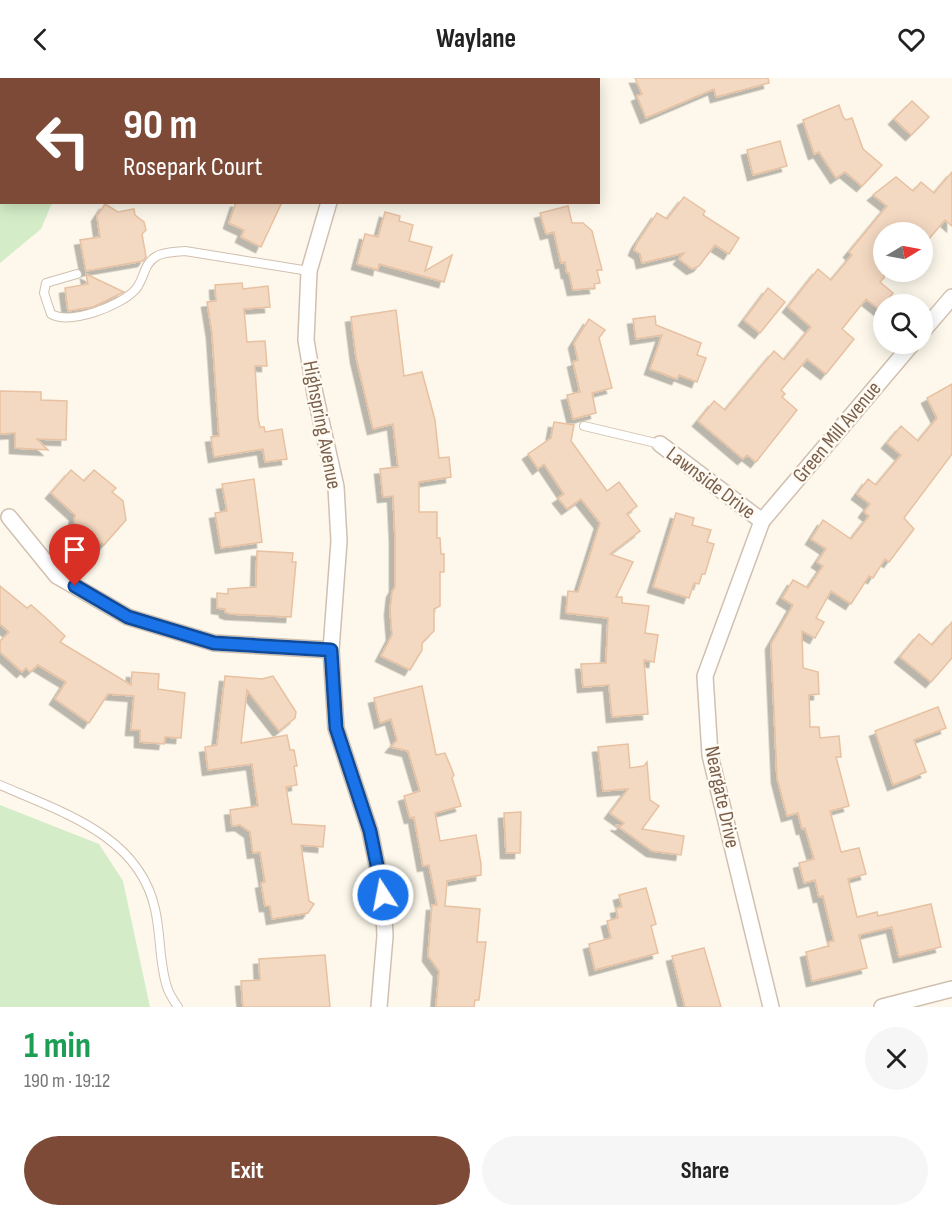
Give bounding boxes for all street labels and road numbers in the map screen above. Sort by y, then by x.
street label: Highspring Avenue [297,359,347,491]
street label: Green Mill Avenue [787,376,887,488]
street label: Lawnside Drive [661,441,761,525]
street label: Neargate Drive [699,744,745,850]

